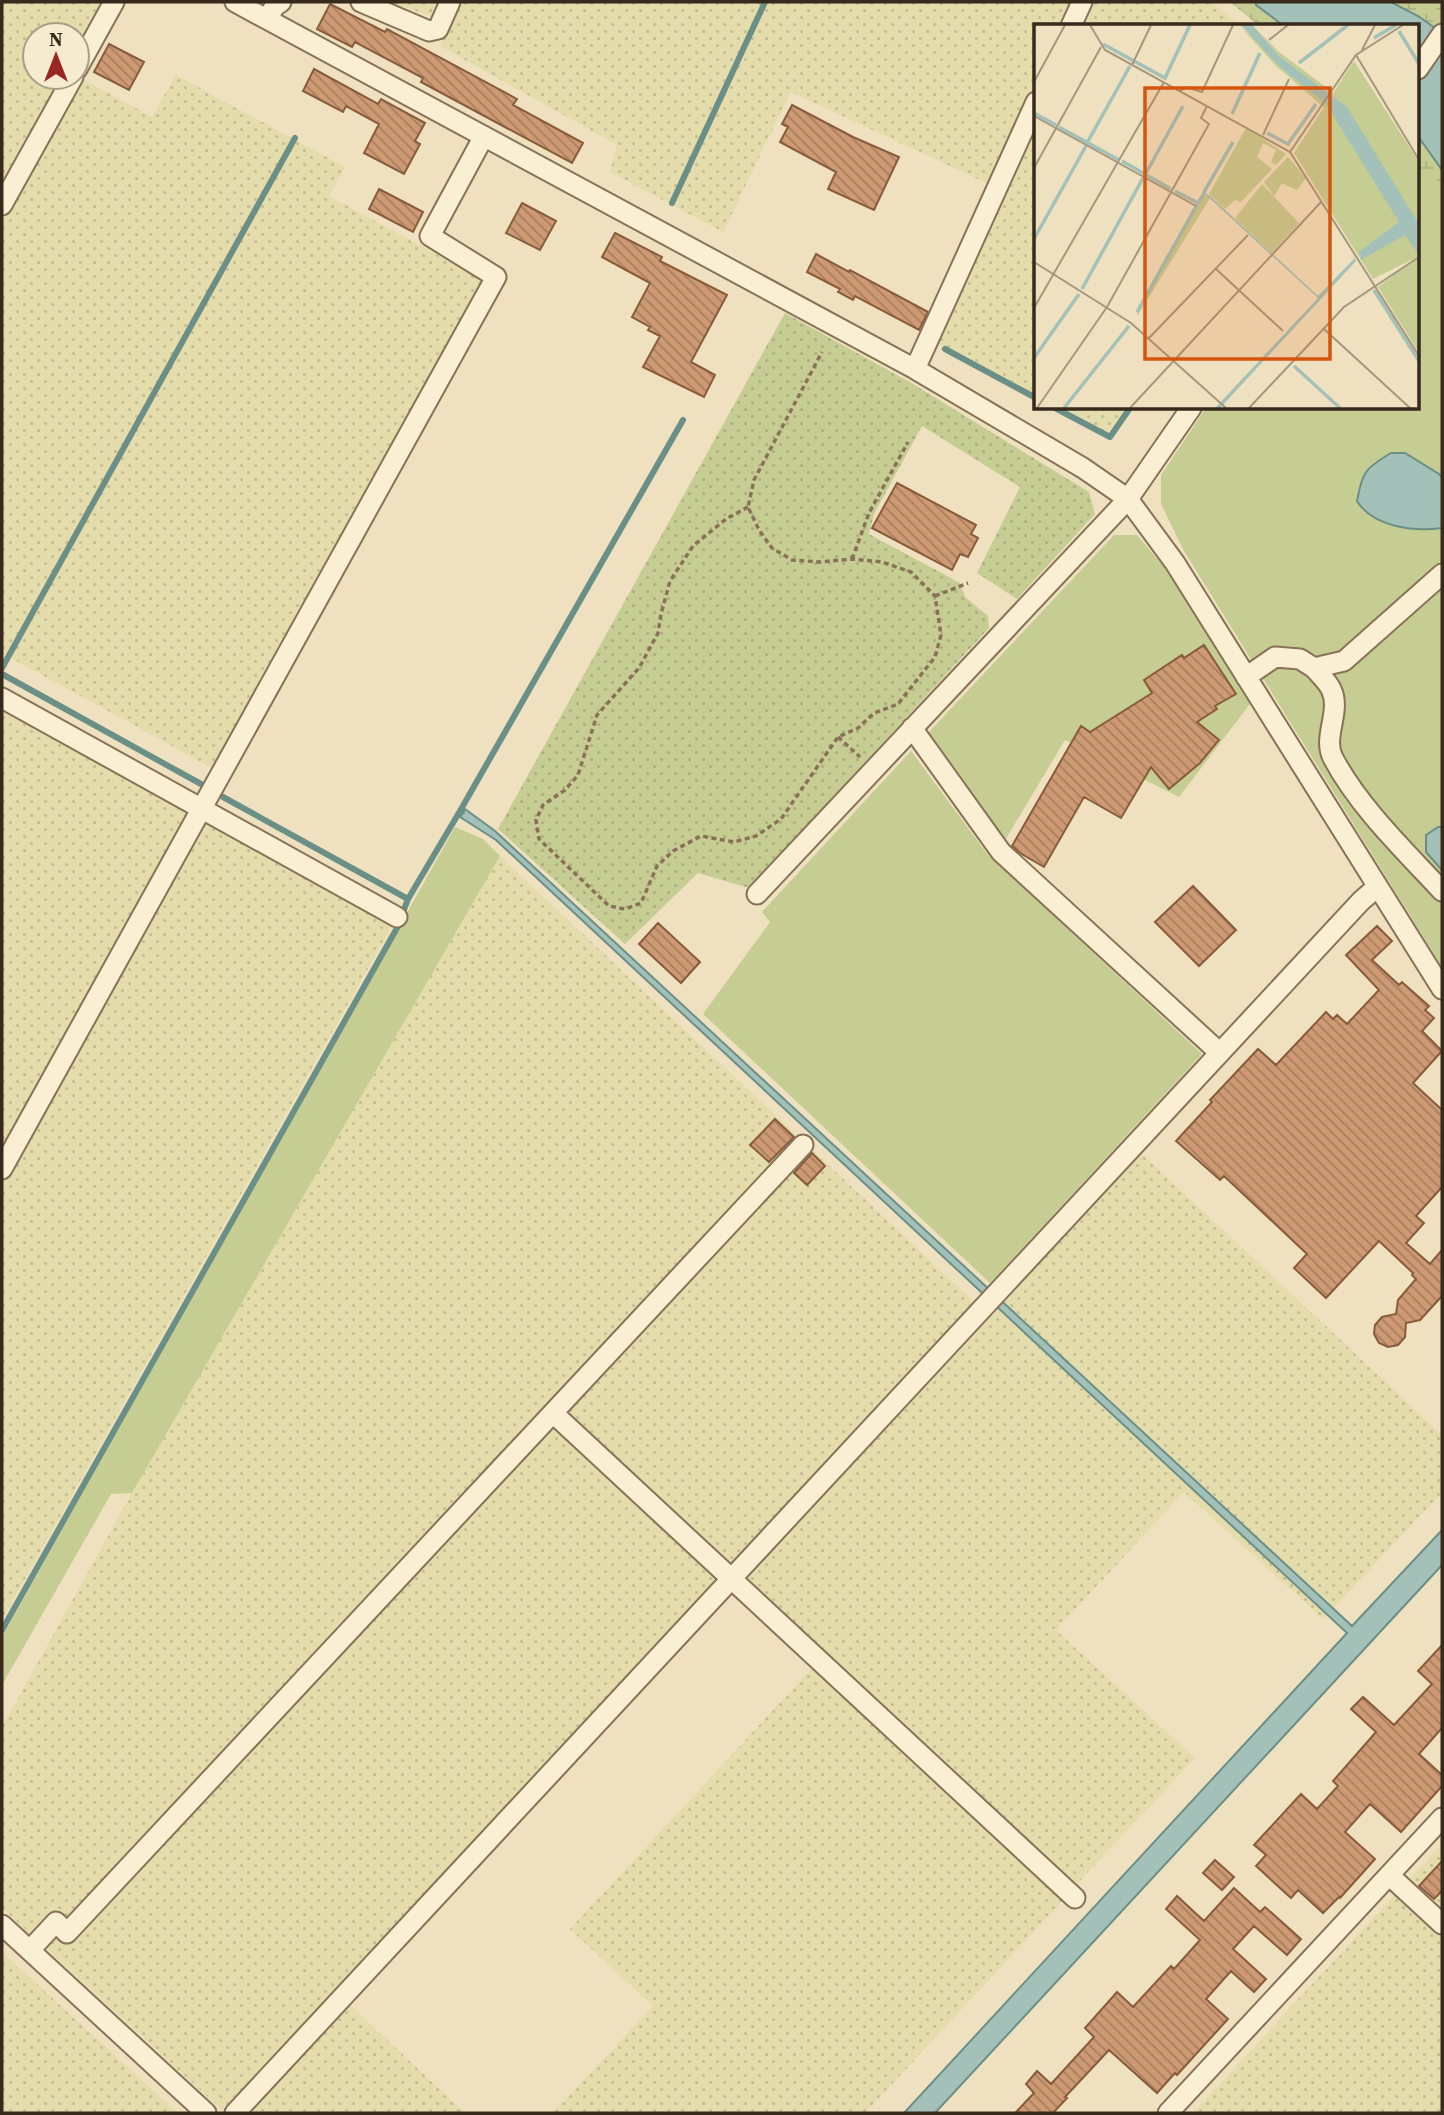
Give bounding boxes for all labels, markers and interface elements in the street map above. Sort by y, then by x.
north arrow [21,21,91,91]
inset map [1034,24,1420,410]
text: N [49,26,63,52]

